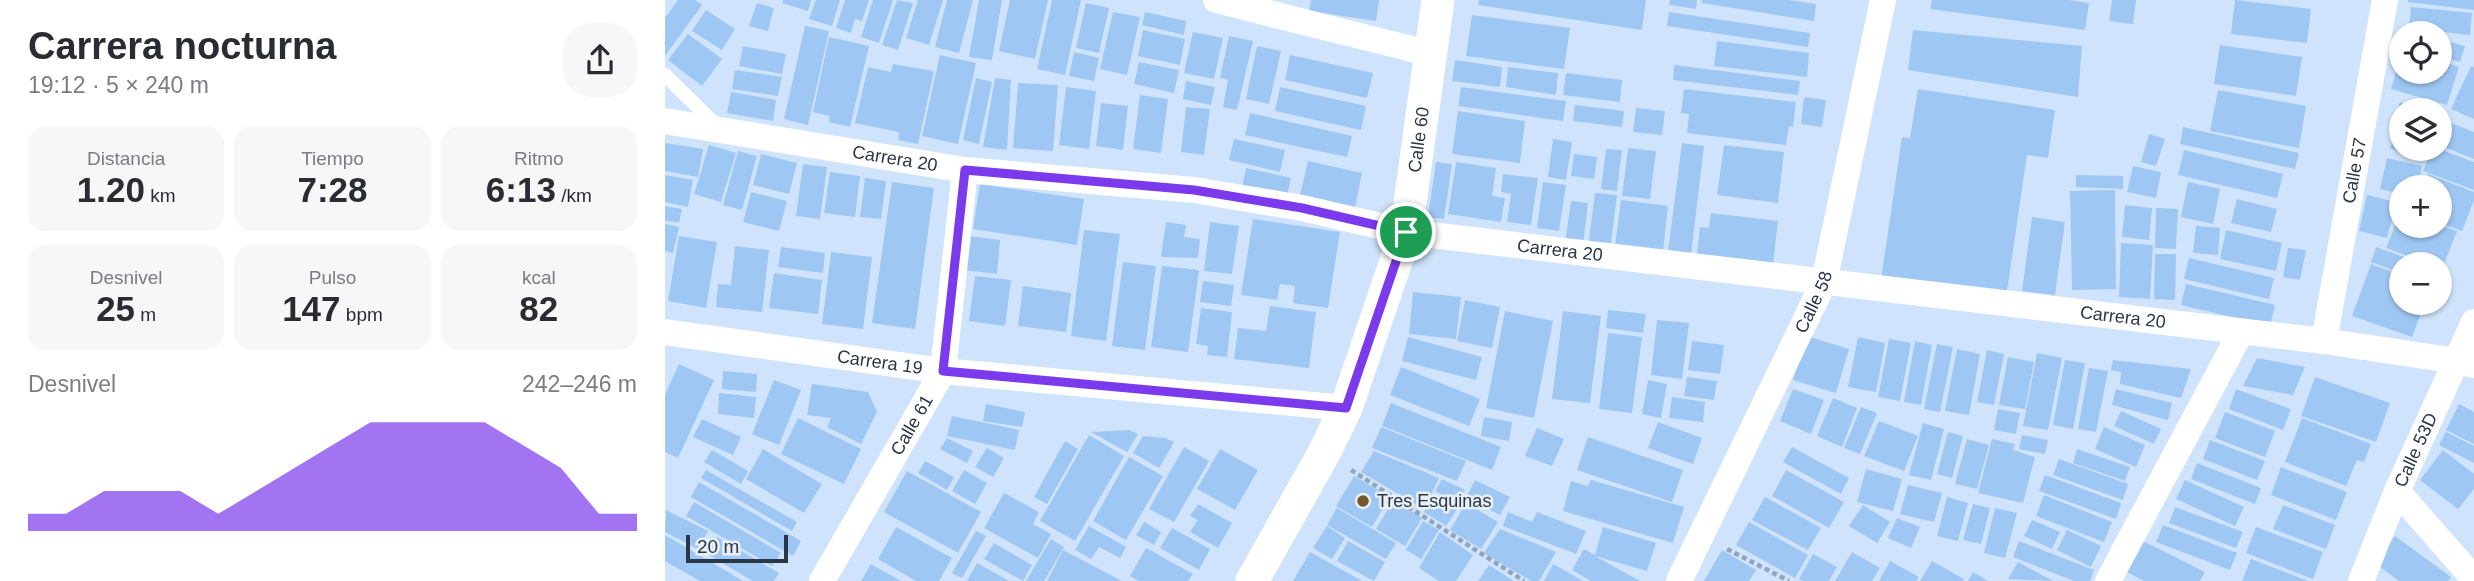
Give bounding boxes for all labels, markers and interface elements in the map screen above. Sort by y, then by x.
map controls [2389,21,2452,315]
button: locate [2389,21,2452,84]
button: share [563,23,637,97]
text: Carrera nocturna [28,25,336,67]
text: 19:12 · 5 × 240 m [28,72,209,98]
button: layers [2389,98,2452,161]
street label: Calle 60 [1404,106,1433,174]
street label: Calle 57 [2339,136,2370,205]
street label: Carrera 20 [851,142,939,175]
text: Distancia [87,148,165,169]
text: Tiempo [301,148,364,169]
text: Ritmo [514,148,564,169]
text: 1.20 [77,170,145,209]
text: 7:28 [297,170,368,209]
text: 6:13 [486,170,556,209]
button: + [2389,175,2452,238]
text: km [145,185,176,206]
text: /km [556,185,592,206]
pin [1376,202,1436,262]
icon: arrive [1387,213,1425,251]
street label: Carrera 20 [1516,235,1604,265]
button: − [2389,252,2452,315]
text: Desnivel [90,267,163,288]
text: Pulso [309,267,356,288]
text: kcal [522,267,556,288]
street label: Calle 58 [1791,269,1836,336]
text: 25 [96,289,135,328]
text: 147 [282,289,341,328]
text: 82 [519,289,558,328]
street label: Carrera 20 [2079,302,2167,332]
text: m [135,304,156,325]
text: bpm [341,304,383,325]
street label: Carrera 19 [836,346,924,378]
text: Desnivel [28,371,116,397]
text: 242–246 m [522,371,637,397]
street label: Calle 61 [887,391,937,459]
street label: Calle 53D [2390,410,2441,490]
place label: Tres Esquinas [1377,491,1491,511]
marker: Tres Esquinas [1355,493,1371,509]
scale bar [686,532,787,564]
text: 20 m [697,536,739,557]

